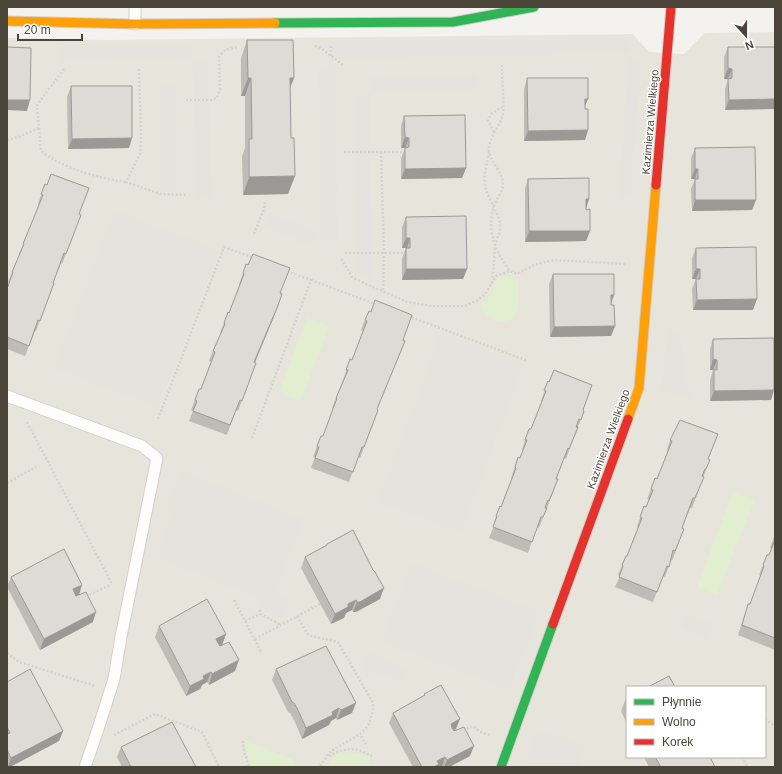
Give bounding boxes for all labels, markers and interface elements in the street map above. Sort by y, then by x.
scale bar [18,16,82,42]
north arrow [726,16,766,56]
text: 20 m [24,23,51,37]
text: N [744,38,755,52]
street label: Kazimierza Wielkiego [639,69,661,175]
street label: Kazimierza Wielkiego [584,388,632,490]
legend [626,686,766,758]
text: Płynnie [662,695,702,709]
text: Wolno [662,715,696,729]
text: Korek [662,735,694,749]

